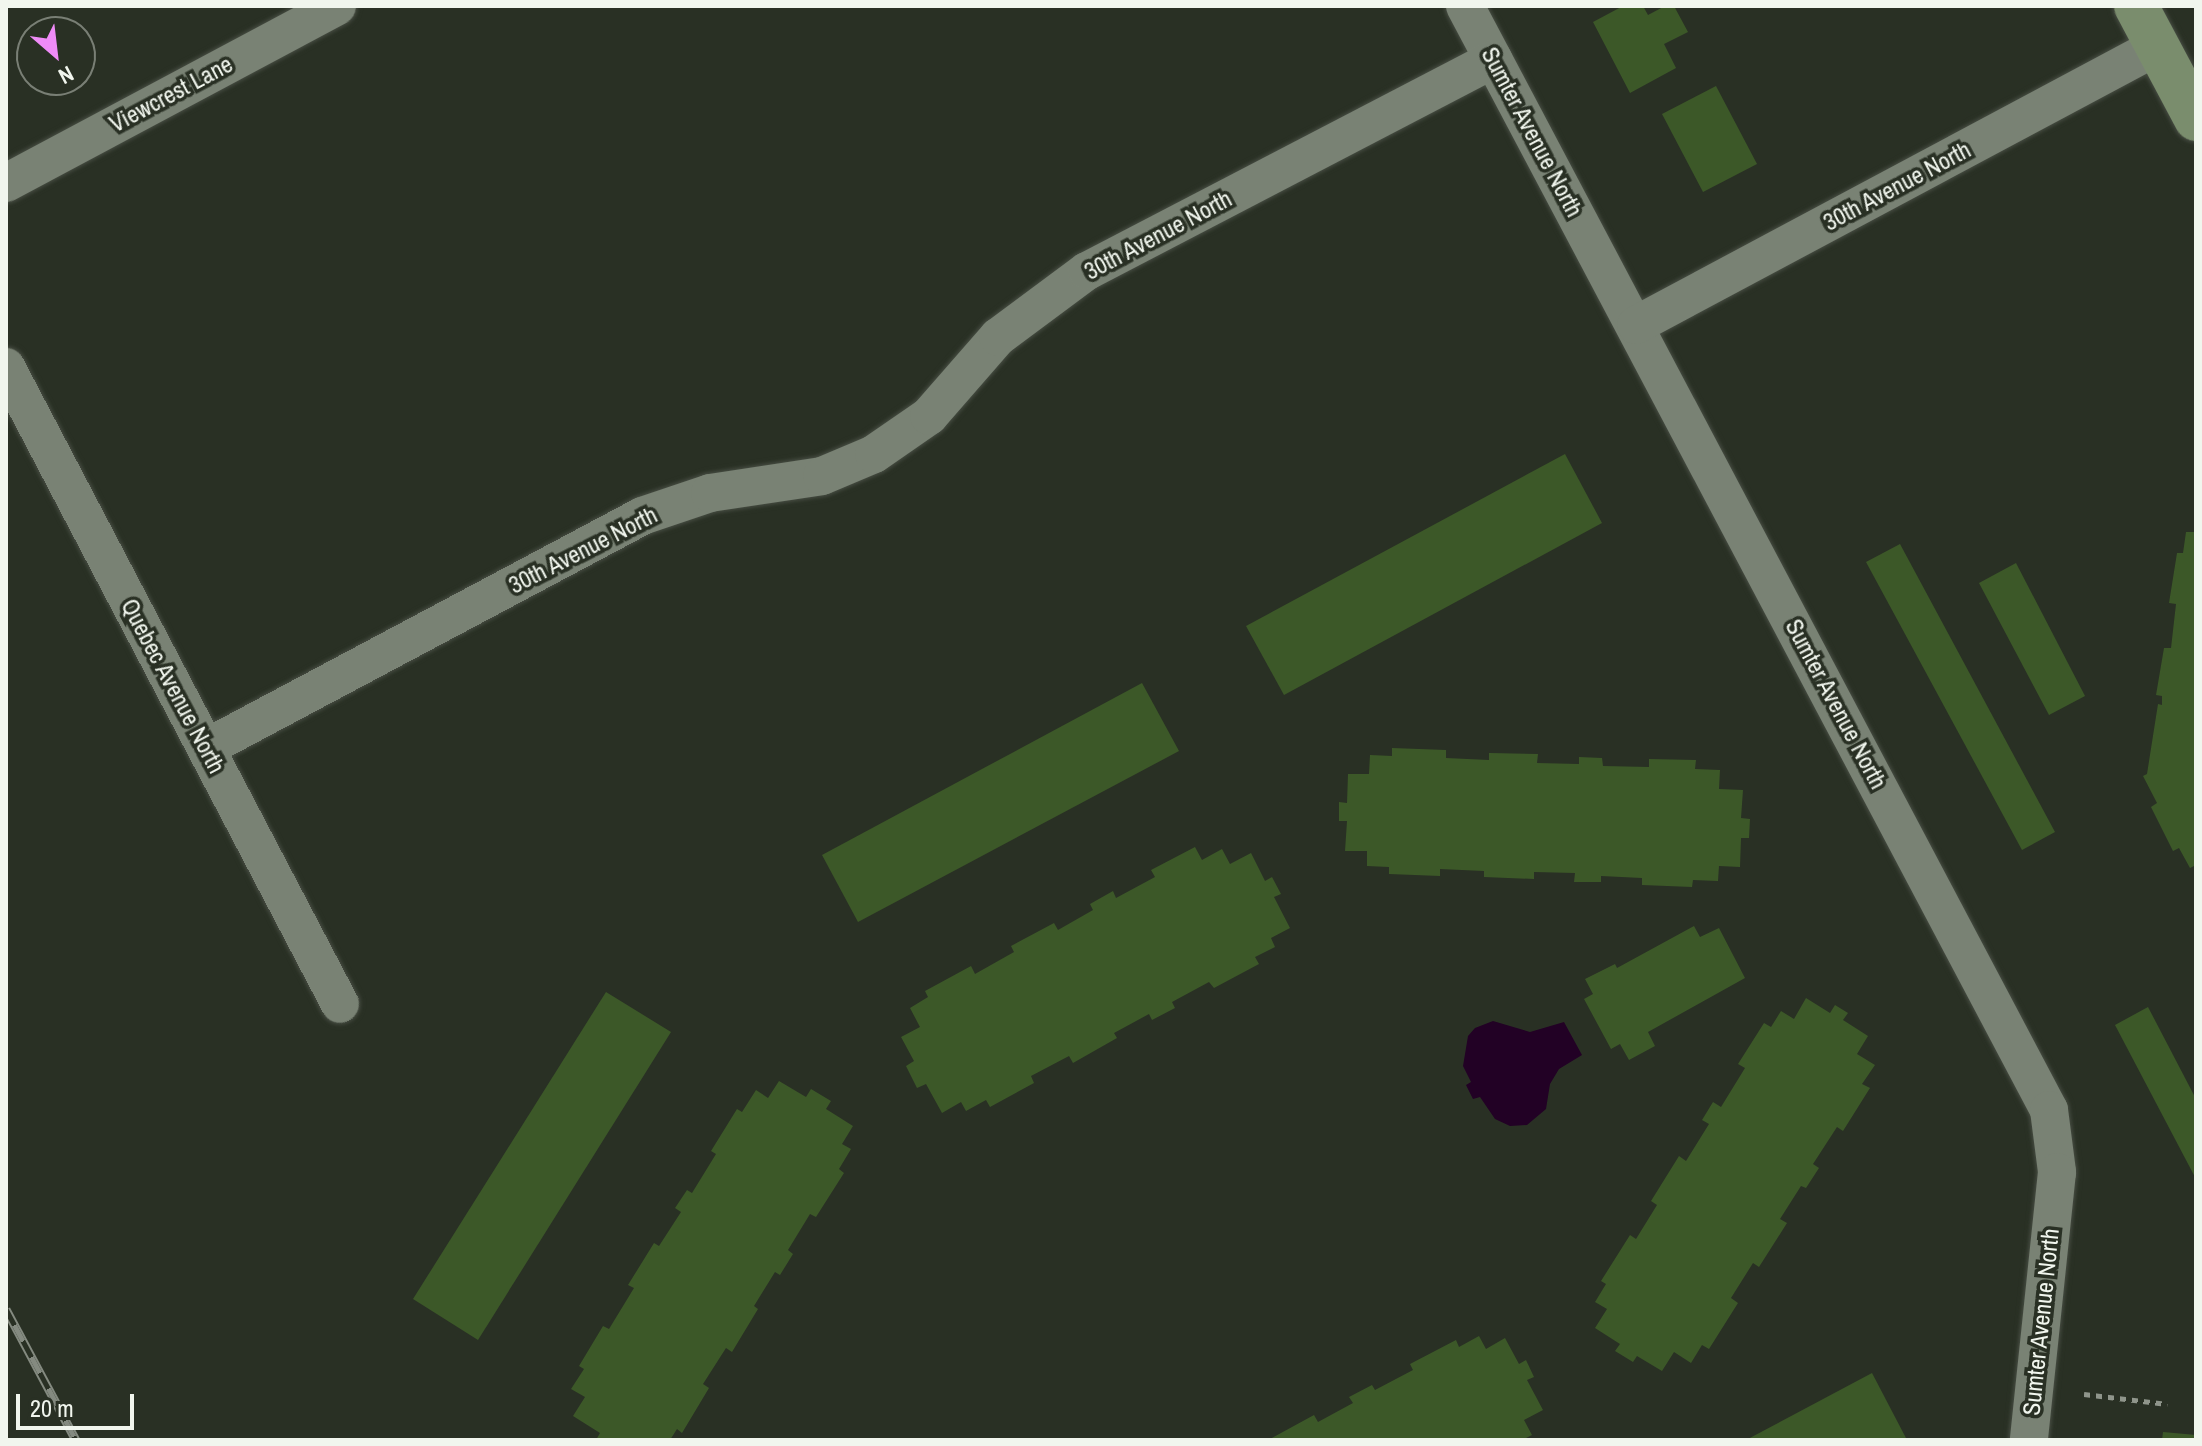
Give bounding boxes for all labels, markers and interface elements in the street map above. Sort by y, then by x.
north arrow [16,16,96,96]
street label: Sumter Avenue North [1475,42,1589,222]
street label: Viewcrest Lane [105,50,237,138]
text: N [54,59,79,92]
street label: 30th Avenue North [1818,135,1976,237]
street label: 30th Avenue North [1079,184,1237,286]
street label: 30th Avenue North [503,500,663,600]
street label: Quebec Avenue North [115,593,231,779]
street label: Sumter Avenue North [1779,614,1893,794]
street label: Sumter Avenue North [2017,1227,2065,1417]
scale bar [20,1378,138,1428]
text: 20 m [30,1392,74,1424]

